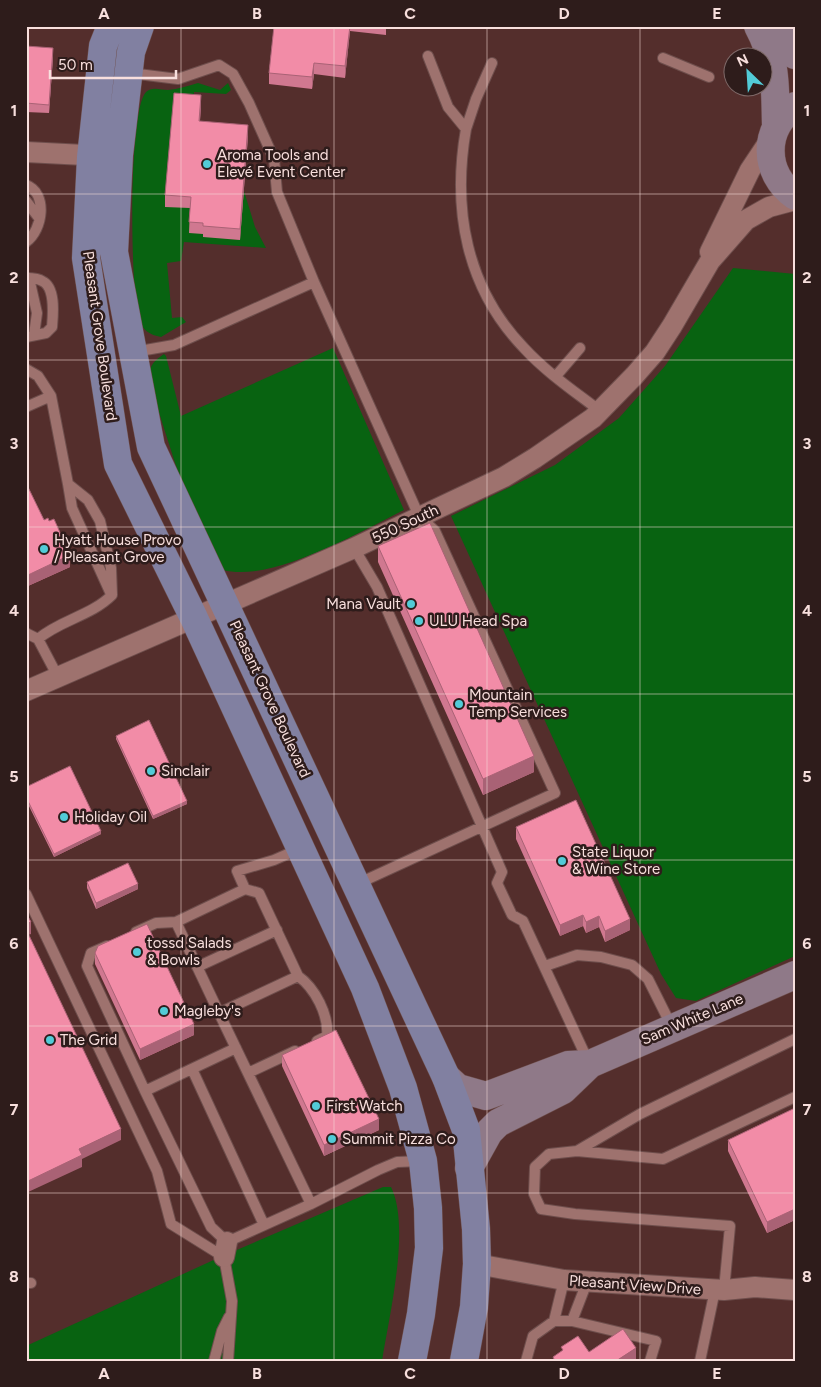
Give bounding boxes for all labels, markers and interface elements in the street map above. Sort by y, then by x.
text: A [98,4,110,23]
text: B [252,4,262,23]
text: C [404,4,416,23]
text: D [558,4,570,23]
text: E [712,4,722,23]
scale bar [50,48,176,80]
north arrow [724,48,774,98]
text: N [734,51,751,71]
text: 50 m [58,56,93,74]
text: 1 [11,101,17,120]
text: 1 [804,101,810,120]
place label: Aroma Tools and Elevé Event Center [217,146,345,181]
marker: Aroma Tools and Elevé Event Center [201,158,213,170]
street label: Pleasant Grove Boulevard [79,250,121,422]
text: 2 [9,268,19,287]
text: 2 [802,268,812,287]
text: 3 [10,434,19,453]
text: 3 [803,434,812,453]
street label: 550 South [369,501,441,547]
place label: Hyatt House Provo / Pleasant Grove [54,531,182,566]
marker: Hyatt House Provo / Pleasant Grove [38,543,50,555]
place label: Mana Vault [326,595,401,613]
marker: Mana Vault [405,598,417,610]
text: 4 [9,601,19,620]
text: 4 [802,601,812,620]
place label: ULU Head Spa [429,612,527,630]
marker: ULU Head Spa [413,615,425,627]
street label: Pleasant Grove Boulevard [226,618,314,780]
place label: Mountain Temp Services [469,686,567,721]
marker: Mountain Temp Services [453,698,465,710]
place label: Sinclair [161,762,210,780]
marker: Sinclair [145,765,157,777]
text: 5 [9,767,19,786]
text: 5 [802,767,812,786]
place label: Holiday Oil [74,808,147,826]
marker: Holiday Oil [58,811,70,823]
place label: State Liquor & Wine Store [572,843,660,878]
marker: State Liquor & Wine Store [556,855,568,867]
text: 6 [9,934,19,953]
place label: tossd Salads & Bowls [147,934,231,969]
text: 6 [802,934,812,953]
marker: tossd Salads & Bowls [131,946,143,958]
street label: Sam White Lane [638,989,746,1049]
place label: Magleby's [174,1002,241,1020]
marker: Magleby's [158,1005,170,1017]
place label: The Grid [60,1031,117,1049]
marker: The Grid [44,1034,56,1046]
place label: First Watch [326,1097,403,1115]
text: 7 [10,1100,19,1119]
marker: First Watch [310,1100,322,1112]
text: 7 [803,1100,812,1119]
place label: Summit Pizza Co [342,1130,456,1148]
marker: Summit Pizza Co [326,1133,338,1145]
text: 8 [9,1267,19,1286]
text: 8 [802,1267,812,1286]
street label: Pleasant View Drive [568,1271,702,1299]
text: A [98,1364,110,1383]
text: B [252,1364,262,1383]
text: C [404,1364,416,1383]
text: D [558,1364,570,1383]
text: E [712,1364,722,1383]

